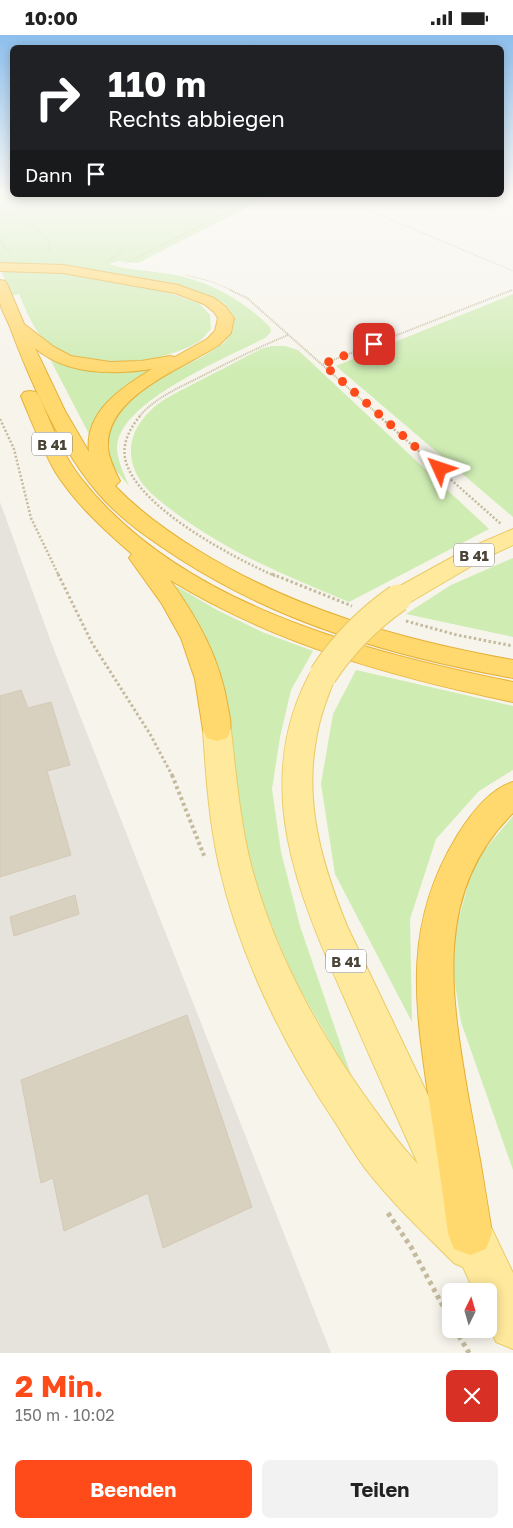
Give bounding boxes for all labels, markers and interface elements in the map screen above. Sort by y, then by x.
text: 10:00 [25,6,78,29]
text: 110 m [108,63,206,105]
icon: right [25,65,90,130]
text: Rechts abbiegen [108,105,285,132]
icon: arrive [82,160,110,188]
text: Dann [25,163,72,186]
pin [353,323,395,365]
icon: arrive [360,330,388,358]
road number: B 41 [32,433,72,455]
position arrow [413,442,465,494]
road number: B 41 [454,543,494,567]
road number: B 41 [326,949,366,973]
north arrow [442,1283,498,1337]
map controls [442,1283,497,1338]
text: 2 Min. [15,1368,103,1404]
button: close [446,1370,498,1422]
text: 150 m · 10:02 [15,1405,115,1425]
button: Beenden [15,1460,252,1518]
button: Teilen [262,1460,498,1518]

